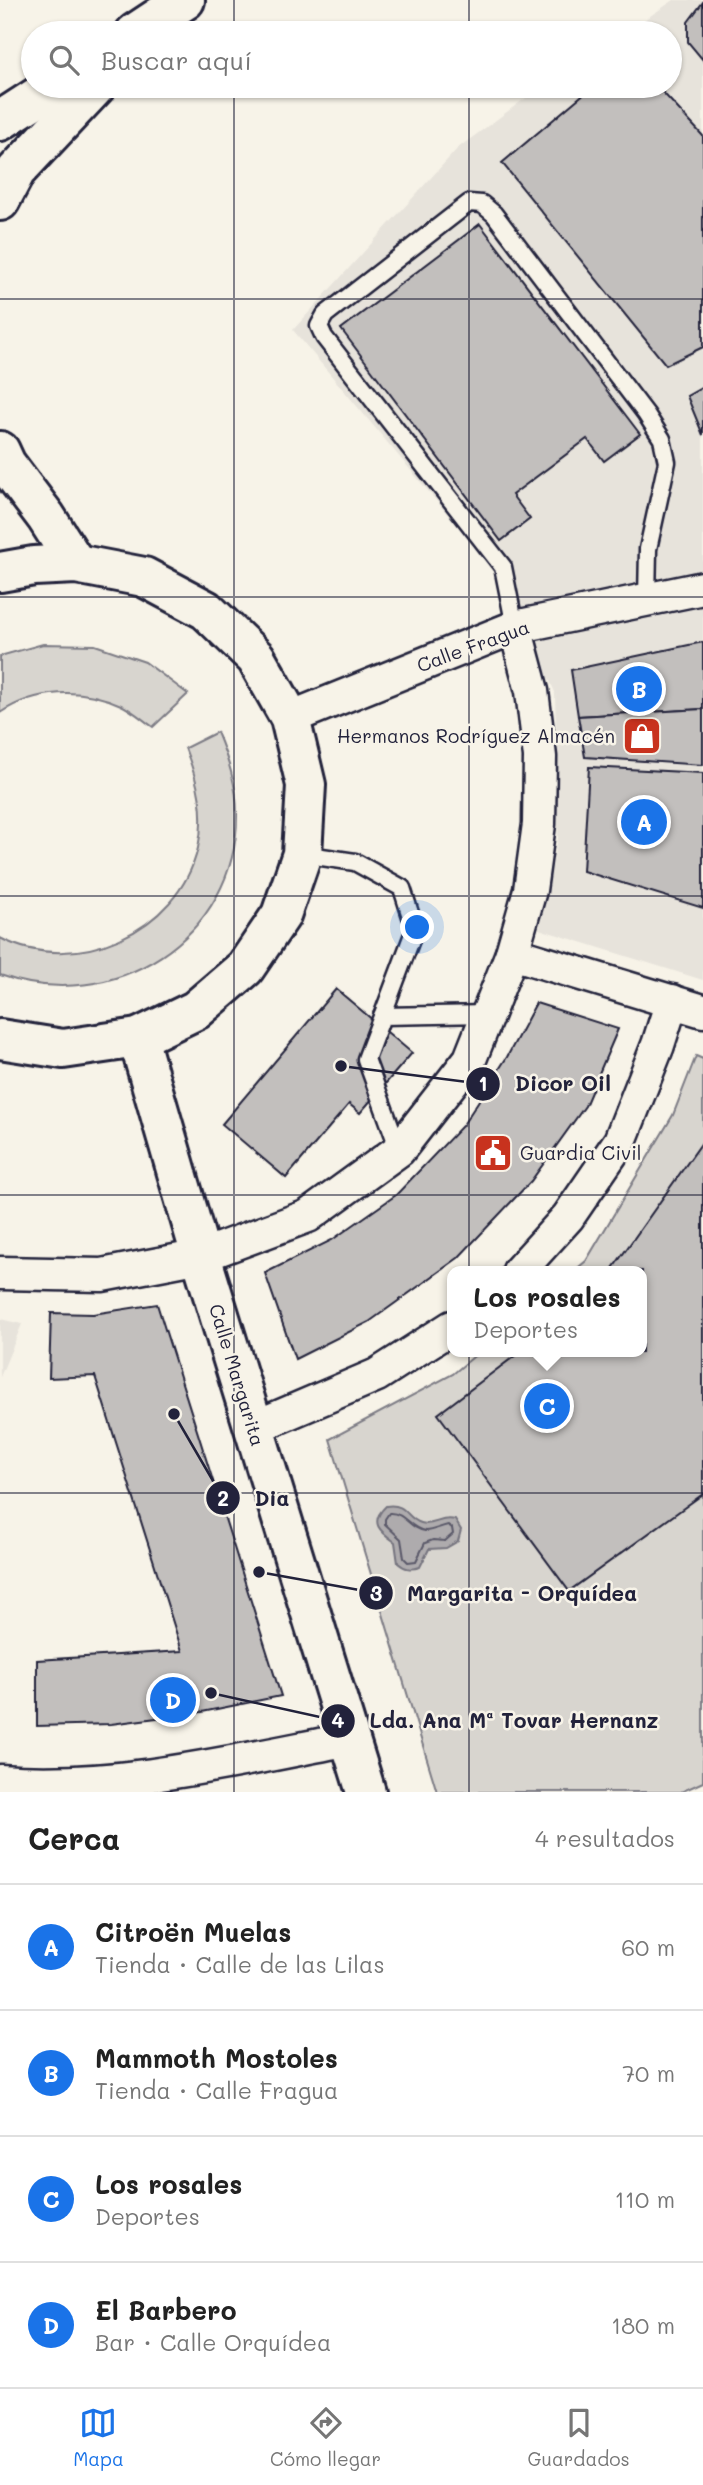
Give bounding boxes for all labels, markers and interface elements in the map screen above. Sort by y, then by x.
search box [21,21,682,98]
icon: search [45,41,83,79]
text: Buscar aquí [101,43,252,77]
street label: Calle Fragua [413,614,533,677]
pin: B [616,663,662,715]
shop icon: Hermanos Rodríguez Almacén [621,715,663,757]
place label: Hermanos Rodríguez Almacén [337,723,615,748]
pin: A [621,796,667,848]
your location [400,910,434,944]
callout: Dicor Oil [466,1063,624,1105]
text: 1 [478,1069,488,1096]
text: Dicor Oil [515,1069,611,1096]
public building icon: Guardia Civil [472,1132,514,1174]
place label: Guardia Civil [520,1140,642,1165]
popup [447,1266,647,1357]
text: Los rosales [473,1280,621,1314]
street label: Calle Margarita [204,1301,271,1449]
text: Deportes [473,1314,578,1344]
pin: C [524,1380,570,1432]
callout: Dia [205,1477,303,1519]
text: 2 [217,1484,229,1511]
text: Dia [254,1484,290,1511]
callout: Margarita - Orquídea [358,1572,651,1614]
text: 3 [370,1579,382,1606]
text: Margarita - Orquídea [407,1579,637,1606]
pin: D [150,1674,196,1726]
callout: Lda. Ana Mª Tovar Hernanz [320,1700,672,1742]
text: 4 [331,1706,345,1733]
text: Lda. Ana Mª Tovar Hernanz [370,1706,659,1733]
text: Cerca [28,1818,120,1858]
text: 4 resultados [535,1823,675,1853]
text: Citroën Muelas [95,1915,291,1949]
text: A [43,1932,59,1962]
text: 60 m [621,1932,675,1962]
text: Tienda · Calle de las Lilas [95,1949,385,1979]
text: Mammoth Mostoles [95,2041,338,2075]
text: B [43,2058,59,2088]
text: 70 m [622,2058,675,2088]
text: Tienda · Calle Fragua [95,2075,338,2105]
text: Los rosales [95,2167,242,2201]
text: C [42,2184,60,2214]
text: 110 m [615,2184,675,2214]
text: Deportes [95,2201,200,2231]
text: El Barbero [95,2293,236,2327]
text: D [43,2310,59,2340]
text: 180 m [611,2310,675,2340]
text: Bar · Calle Orquídea [95,2327,331,2357]
tab: Mapa [73,2404,124,2471]
tab: Cómo llegar [270,2404,381,2471]
tab: Guardados [528,2404,630,2471]

